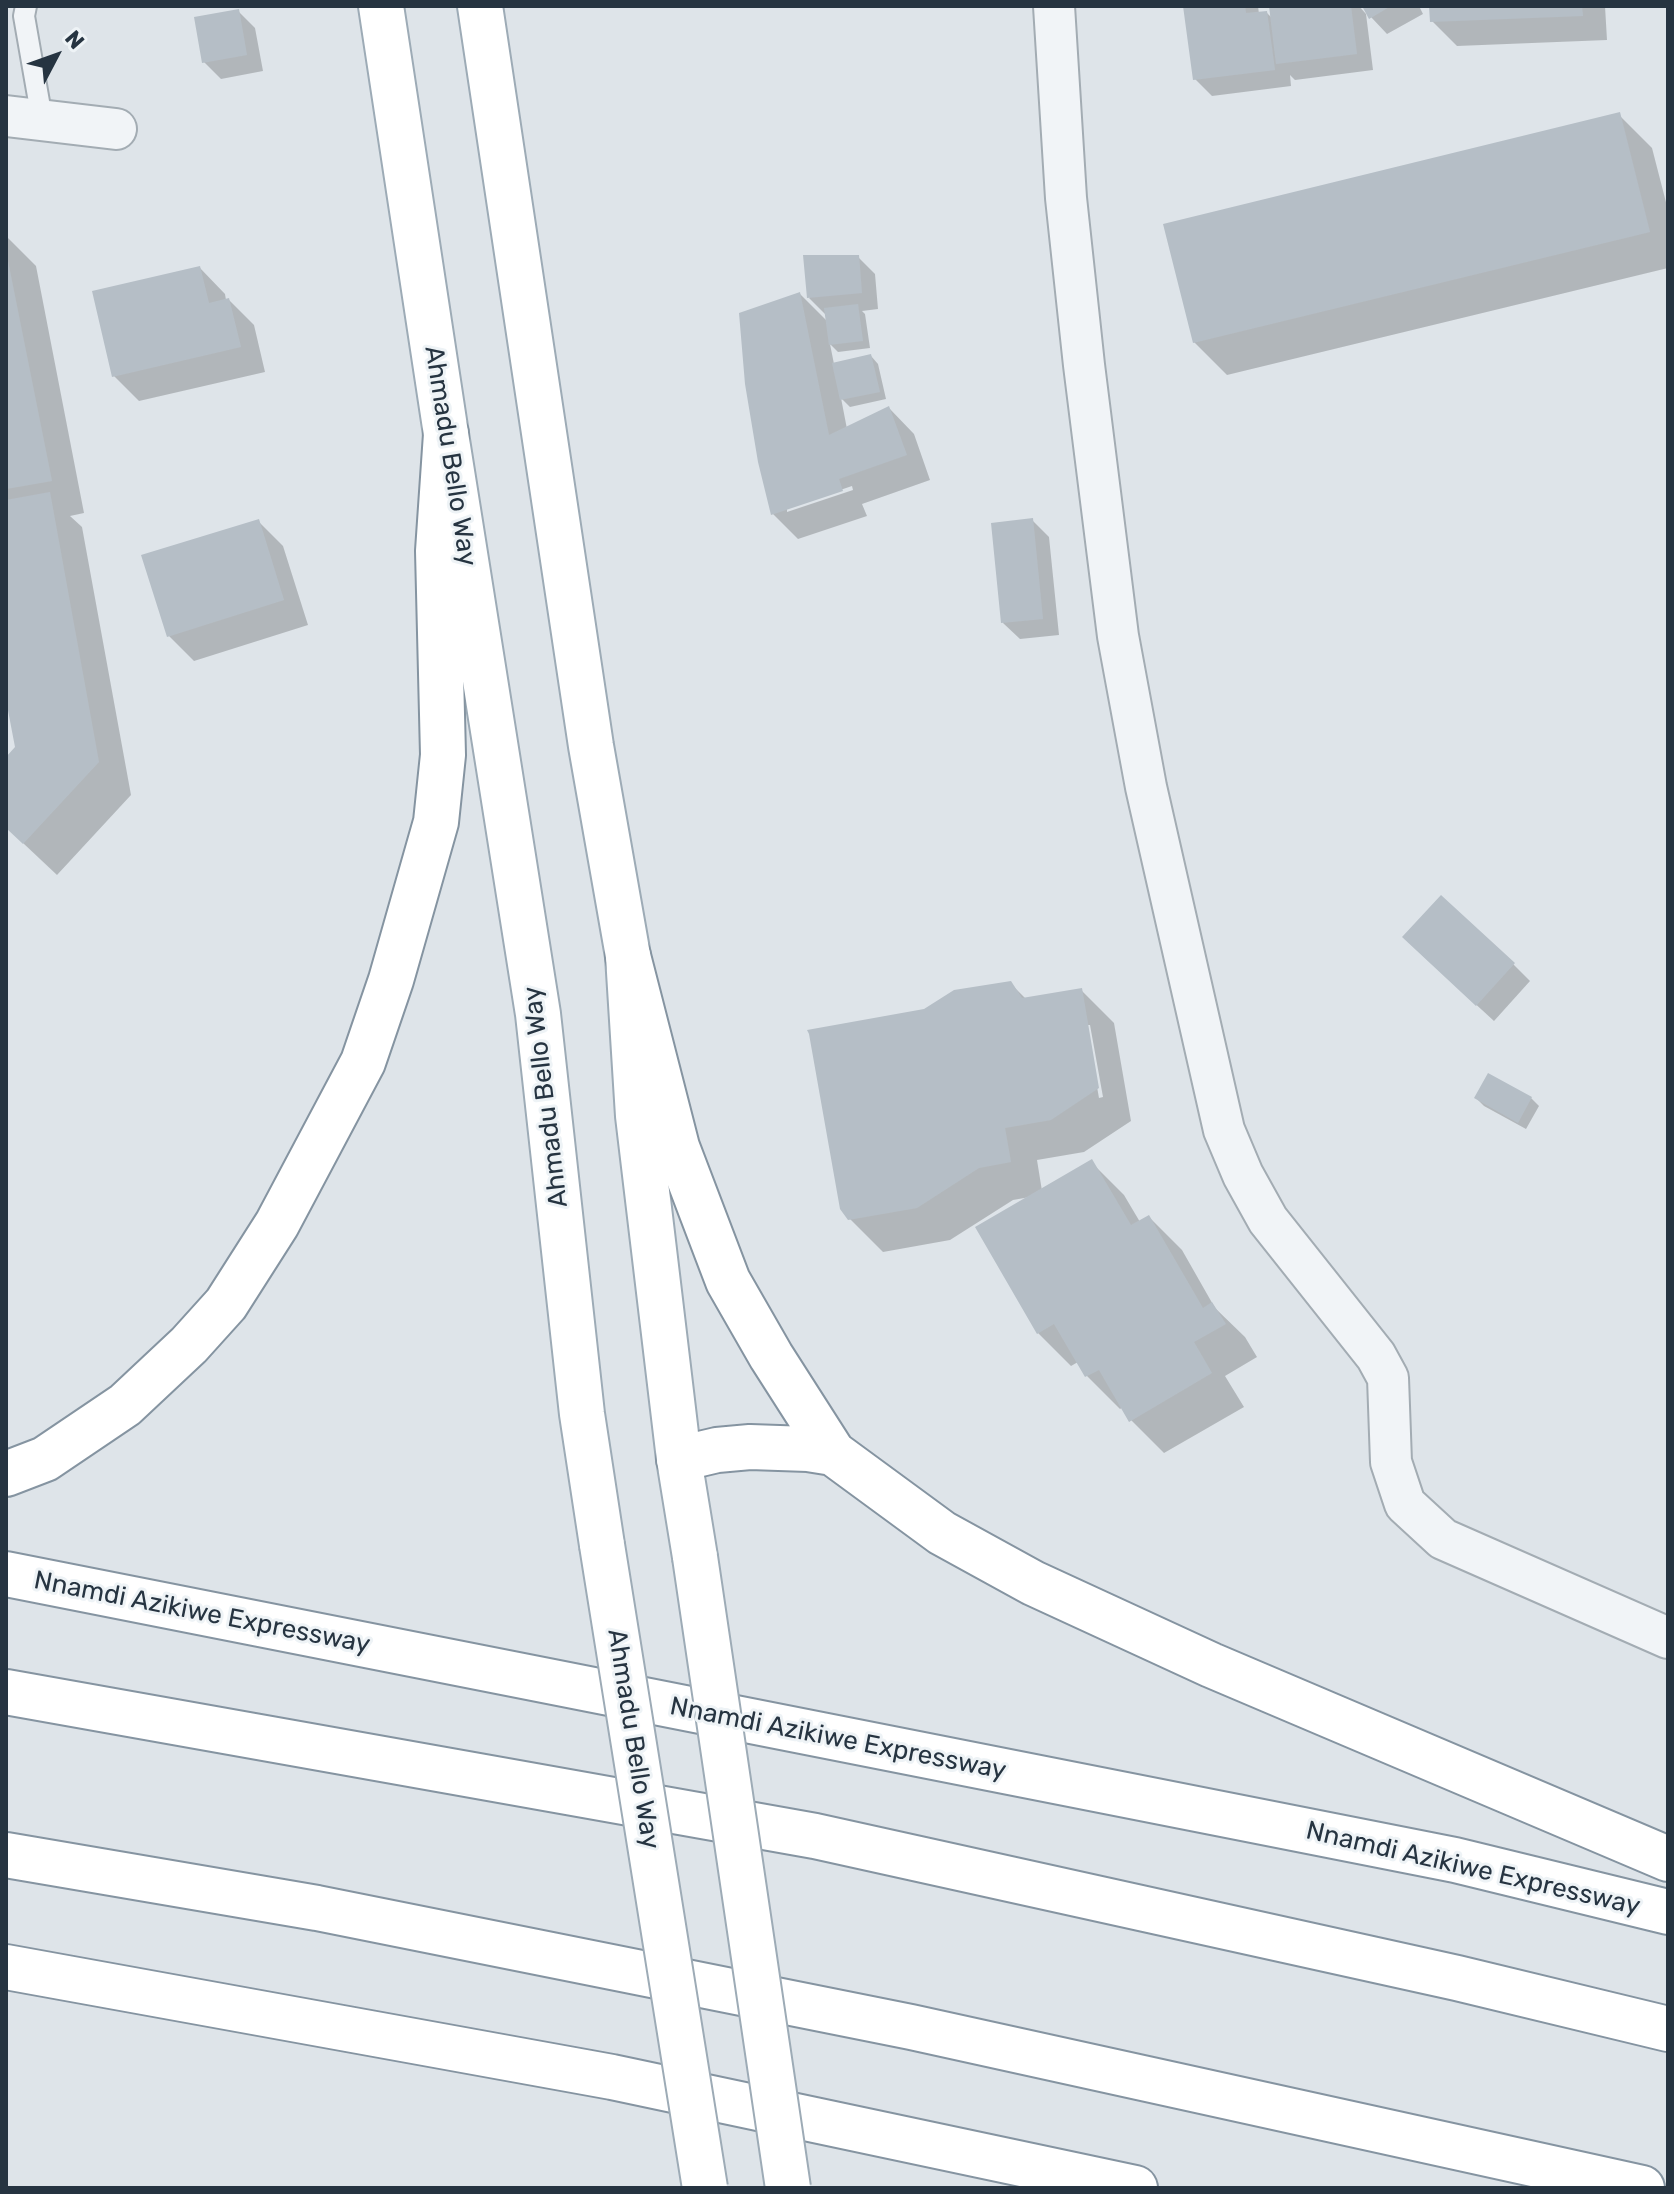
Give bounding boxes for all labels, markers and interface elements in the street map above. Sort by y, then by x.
north arrow [16,16,96,96]
text: N [59,25,90,55]
street label: Ahmadu Bello Way [417,344,483,568]
street label: Ahmadu Bello Way [517,985,575,1209]
street label: Nnamdi Azikiwe Expressway [31,1565,373,1661]
street label: Ahmadu Bello Way [600,1627,666,1851]
street label: Nnamdi Azikiwe Expressway [667,1691,1009,1787]
street label: Nnamdi Azikiwe Expressway [1303,1815,1643,1923]

